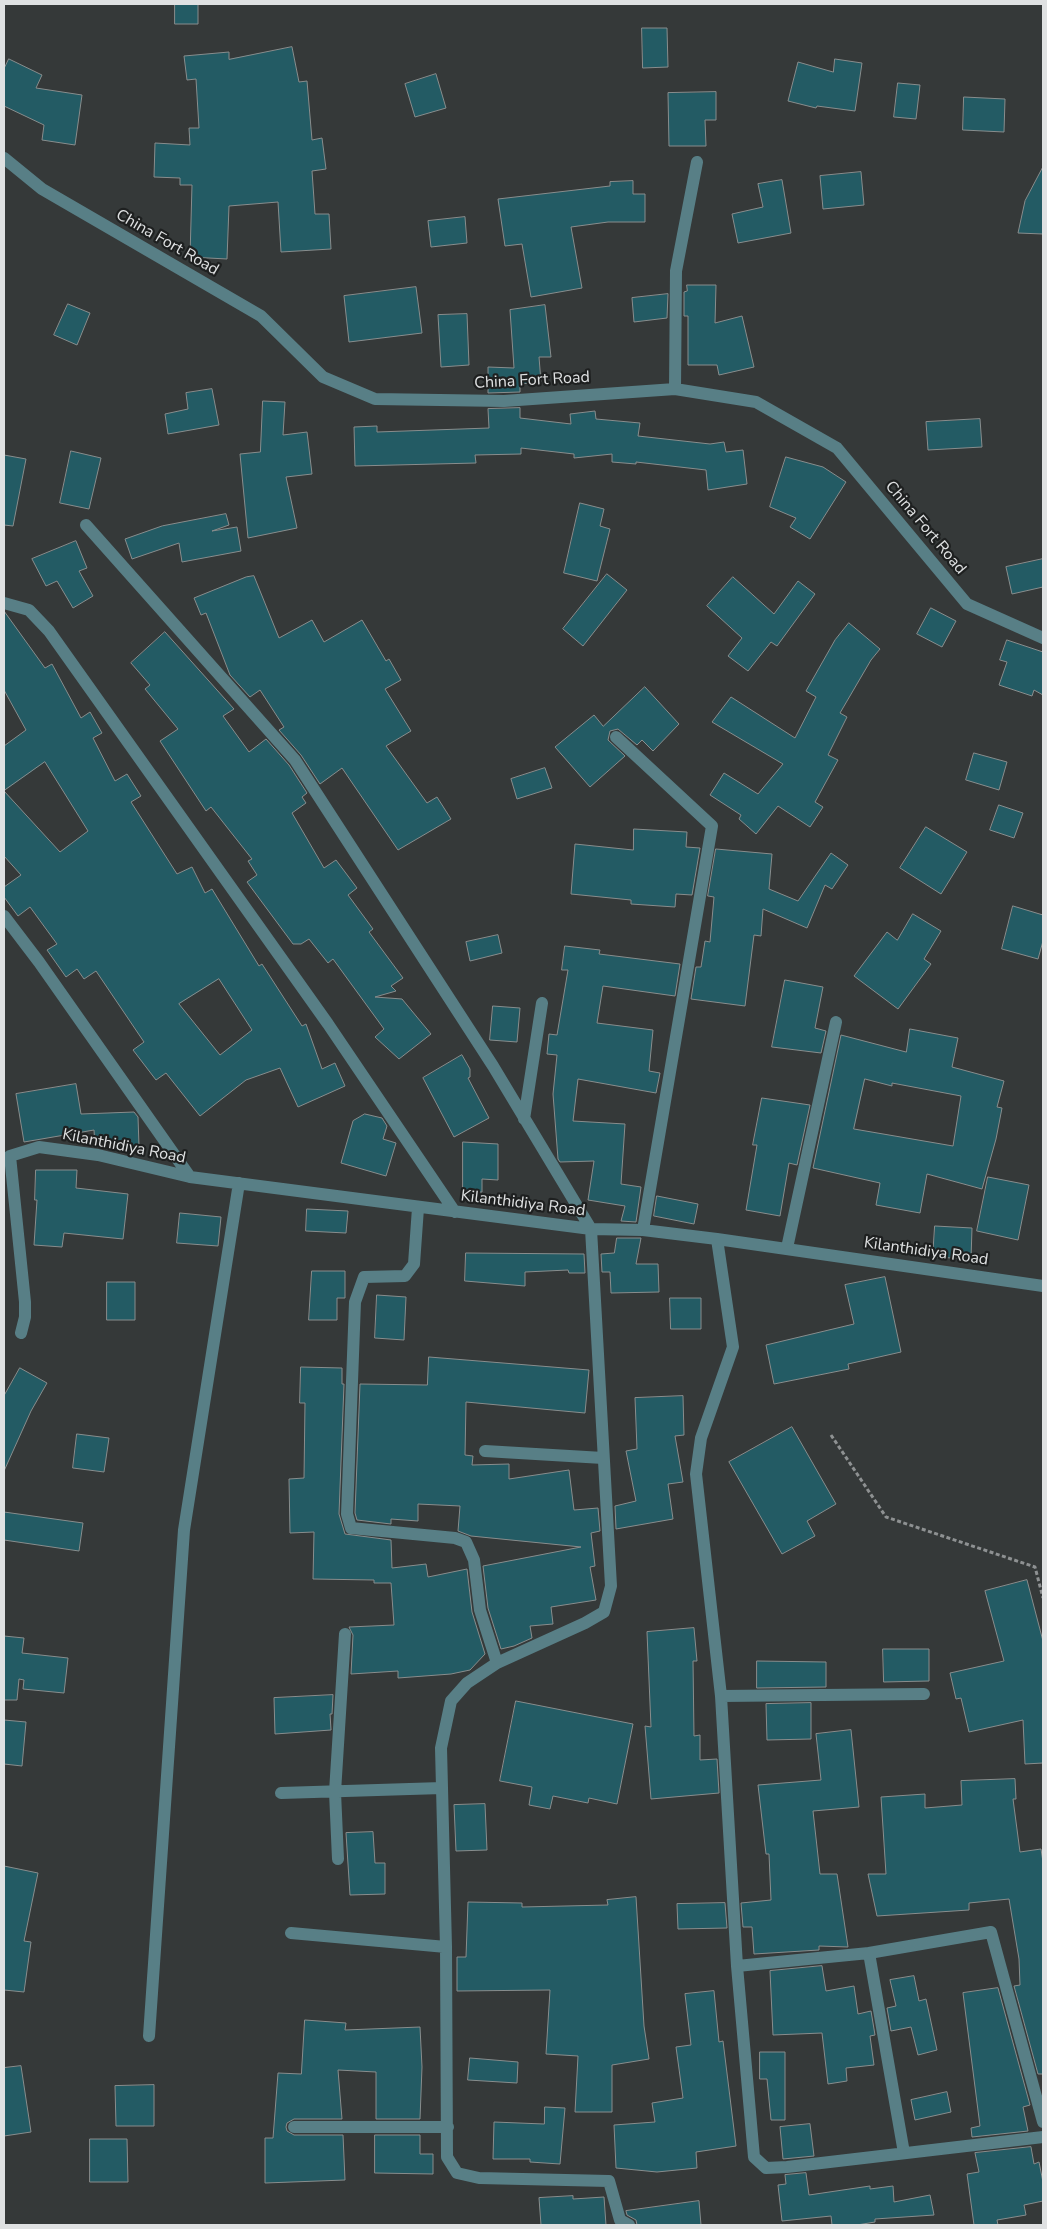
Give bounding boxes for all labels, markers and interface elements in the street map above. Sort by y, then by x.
street label: China Fort Road [112,206,222,280]
street label: China Fort Road [474,368,590,394]
street label: China Fort Road [880,478,970,578]
street label: Kilanthidiya Road [61,1126,187,1168]
street label: Kilanthidiya Road [460,1187,586,1221]
street label: Kilanthidiya Road [863,1234,989,1270]

